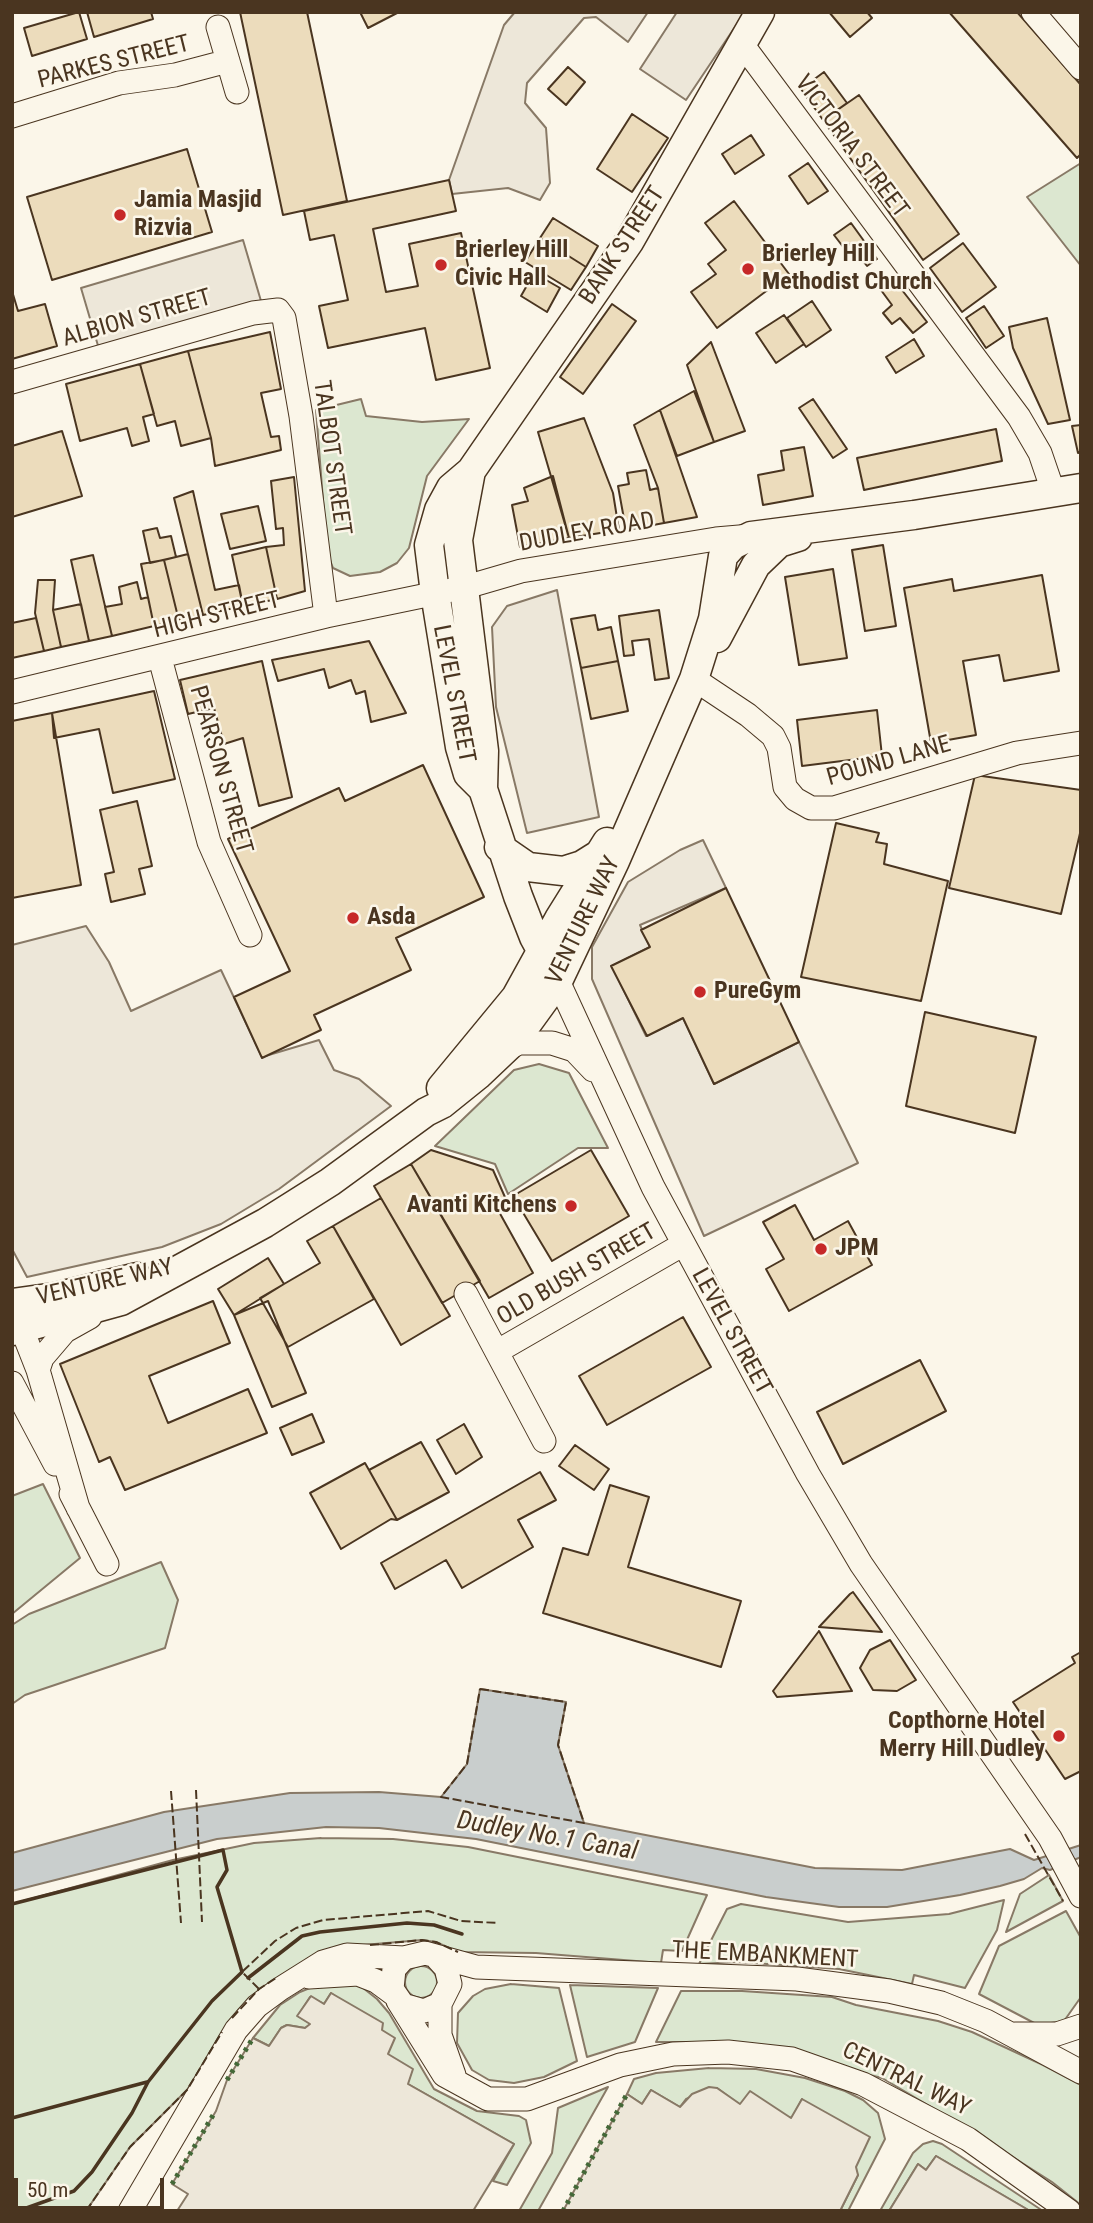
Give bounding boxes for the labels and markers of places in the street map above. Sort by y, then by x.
place label: Jamia Masjid Rizvia [134,187,262,243]
marker: Jamia Masjid Rizvia [112,207,128,223]
place label: Brierley Hill Civic Hall [455,237,568,293]
place label: Brierley Hill Methodist Church [762,241,932,297]
marker: Brierley Hill Civic Hall [433,257,449,273]
marker: Brierley Hill Methodist Church [740,261,756,277]
place label: Asda [367,904,415,932]
marker: Asda [345,910,361,926]
place label: PureGym [714,978,801,1006]
marker: PureGym [692,984,708,1000]
place label: Avanti Kitchens [407,1192,557,1220]
marker: Avanti Kitchens [563,1198,579,1214]
place label: JPM [835,1235,879,1263]
marker: JPM [813,1241,829,1257]
place label: Copthorne Hotel Merry Hill Dudley [879,1708,1045,1764]
marker: Copthorne Hotel Merry Hill Dudley [1051,1728,1067,1744]

